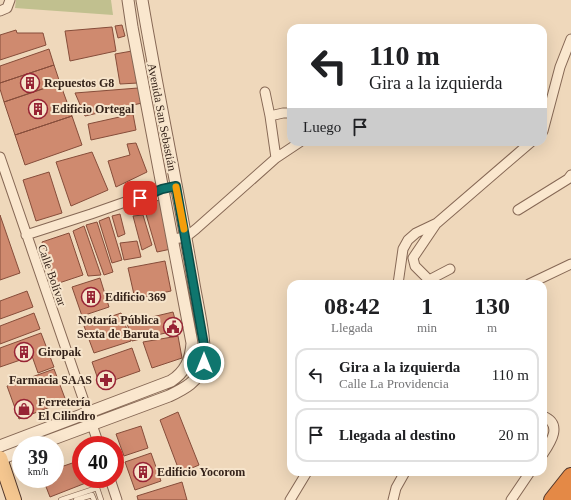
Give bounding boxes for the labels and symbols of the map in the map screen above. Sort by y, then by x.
street label: Avenida San Sebastián [145,62,179,172]
building icon: Repuestos G8 [19,72,41,94]
place label: Repuestos G8 [44,76,114,90]
building icon: Edificio Ortegal [27,98,49,120]
place label: Edificio Ortegal [52,102,135,116]
pin [123,181,157,215]
street label: Calle Bolívar [35,242,69,308]
building icon: Edificio 369 [80,286,102,308]
place label: Edificio 369 [105,290,166,304]
place label: Notaría Pública Sexta de Baruta [77,313,159,341]
public building icon: Notaría Pública Sexta de Baruta [162,316,184,338]
building icon: Giropak [13,341,35,363]
position arrow [183,342,225,384]
place label: Giropak [38,345,81,359]
pharmacy icon: Farmacia SAAS [95,369,117,391]
place label: Farmacia SAAS [9,373,92,387]
place label: Ferretería El Cilindro [38,395,95,423]
shop icon: Ferretería El Cilindro [13,398,35,420]
speed limit sign: 40 [72,436,124,488]
building icon: Edificio Yocorom [132,461,154,483]
place label: Edificio Yocorom [157,465,245,479]

